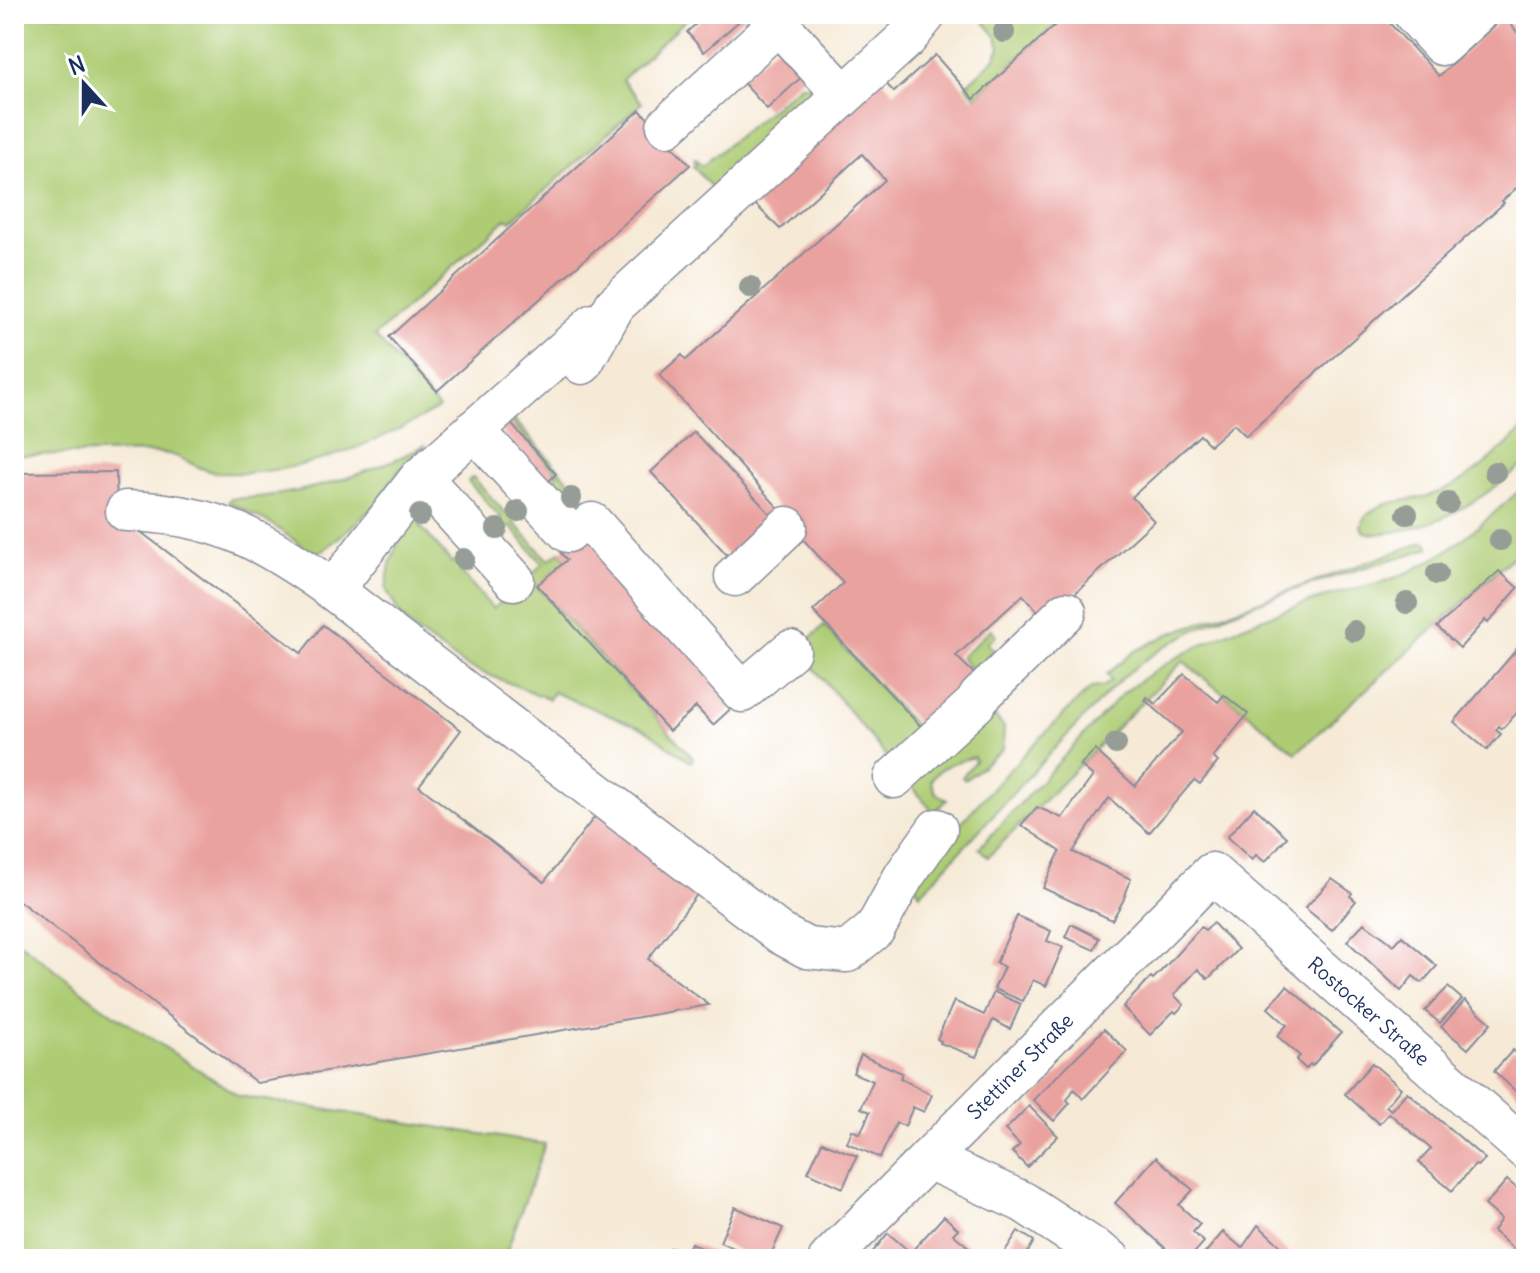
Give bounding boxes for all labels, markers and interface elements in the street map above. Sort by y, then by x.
north arrow [44,44,124,124]
text: N [65,50,89,81]
street label: Rostocker Straße [1303,951,1435,1071]
street label: Stettiner Straße [962,1008,1078,1124]

